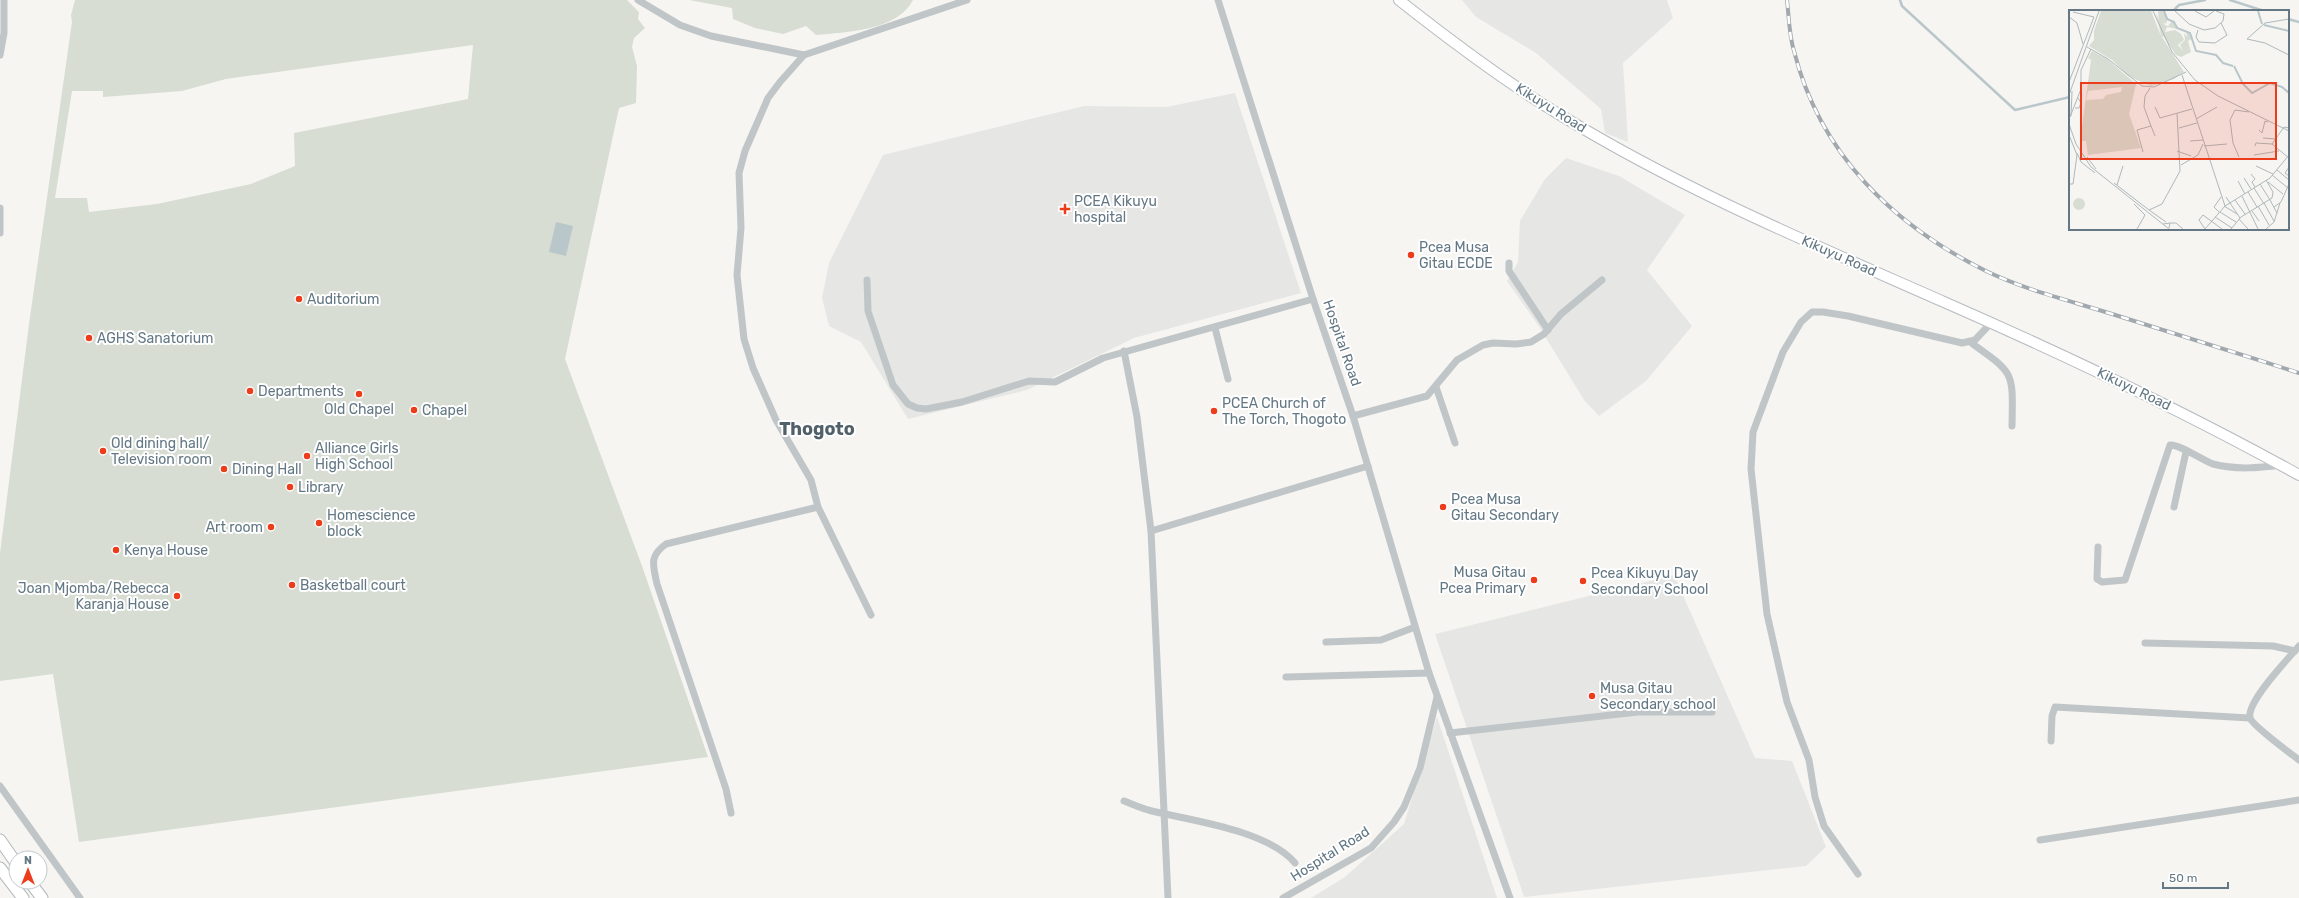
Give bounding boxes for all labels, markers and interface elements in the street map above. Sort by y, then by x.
inset map [2069,10,2289,230]
street label: Kikuyu Road [1512,80,1590,136]
place label: PCEA Kikuyu hospital [1074,193,1157,226]
marker: PCEA Kikuyu hospital [1059,203,1071,215]
street label: Kikuyu Road [1799,232,1879,280]
place label: Pcea Musa Gitau ECDE [1419,239,1493,272]
marker: Pcea Musa Gitau ECDE [1406,250,1416,260]
place label: Auditorium [307,291,380,308]
marker: Auditorium [294,294,304,304]
street label: Hospital Road [1319,298,1365,388]
place label: AGHS Sanatorium [97,330,214,347]
marker: AGHS Sanatorium [84,333,94,343]
street label: Kikuyu Road [2094,364,2174,414]
place label: Departments [258,383,344,400]
marker: Departments [245,386,255,396]
marker: Old Chapel [354,389,364,399]
place label: PCEA Church of The Torch, Thogoto [1222,395,1346,428]
place label: Old Chapel [324,401,394,418]
place label: Chapel [422,402,467,419]
marker: Chapel [409,405,419,415]
marker: PCEA Church of The Torch, Thogoto [1209,406,1219,416]
district label: Thogoto [779,418,855,440]
place label: Old dining hall/ Television room [111,435,212,468]
place label: Alliance Girls High School [315,440,399,473]
marker: Old dining hall/ Television room [98,446,108,456]
marker: Alliance Girls High School [302,451,312,461]
place label: Dining Hall [232,461,302,478]
marker: Dining Hall [219,464,229,474]
place label: Library [298,479,344,496]
marker: Library [285,482,295,492]
place label: Pcea Musa Gitau Secondary [1451,491,1559,524]
marker: Pcea Musa Gitau Secondary [1438,502,1448,512]
place label: Homescience block [327,507,416,540]
marker: Homescience block [314,518,324,528]
place label: Art room [206,519,263,536]
marker: Art room [266,522,276,532]
place label: Kenya House [124,542,208,559]
marker: Kenya House [111,545,121,555]
place label: Musa Gitau Pcea Primary [1439,564,1526,597]
place label: Pcea Kikuyu Day Secondary School [1591,565,1708,598]
marker: Musa Gitau Pcea Primary [1529,575,1539,585]
marker: Pcea Kikuyu Day Secondary School [1578,576,1588,586]
place label: Basketball court [300,577,406,594]
place label: Joan Mjomba/Rebecca Karanja House [18,580,169,613]
marker: Basketball court [287,580,297,590]
marker: Joan Mjomba/Rebecca Karanja House [172,591,182,601]
place label: Musa Gitau Secondary school [1600,680,1716,713]
marker: Musa Gitau Secondary school [1587,691,1597,701]
street label: Hospital Road [1287,823,1373,885]
north arrow [8,850,48,890]
text: N [24,854,32,867]
scale bar [2163,864,2228,890]
text: 50 m [2169,871,2197,885]

